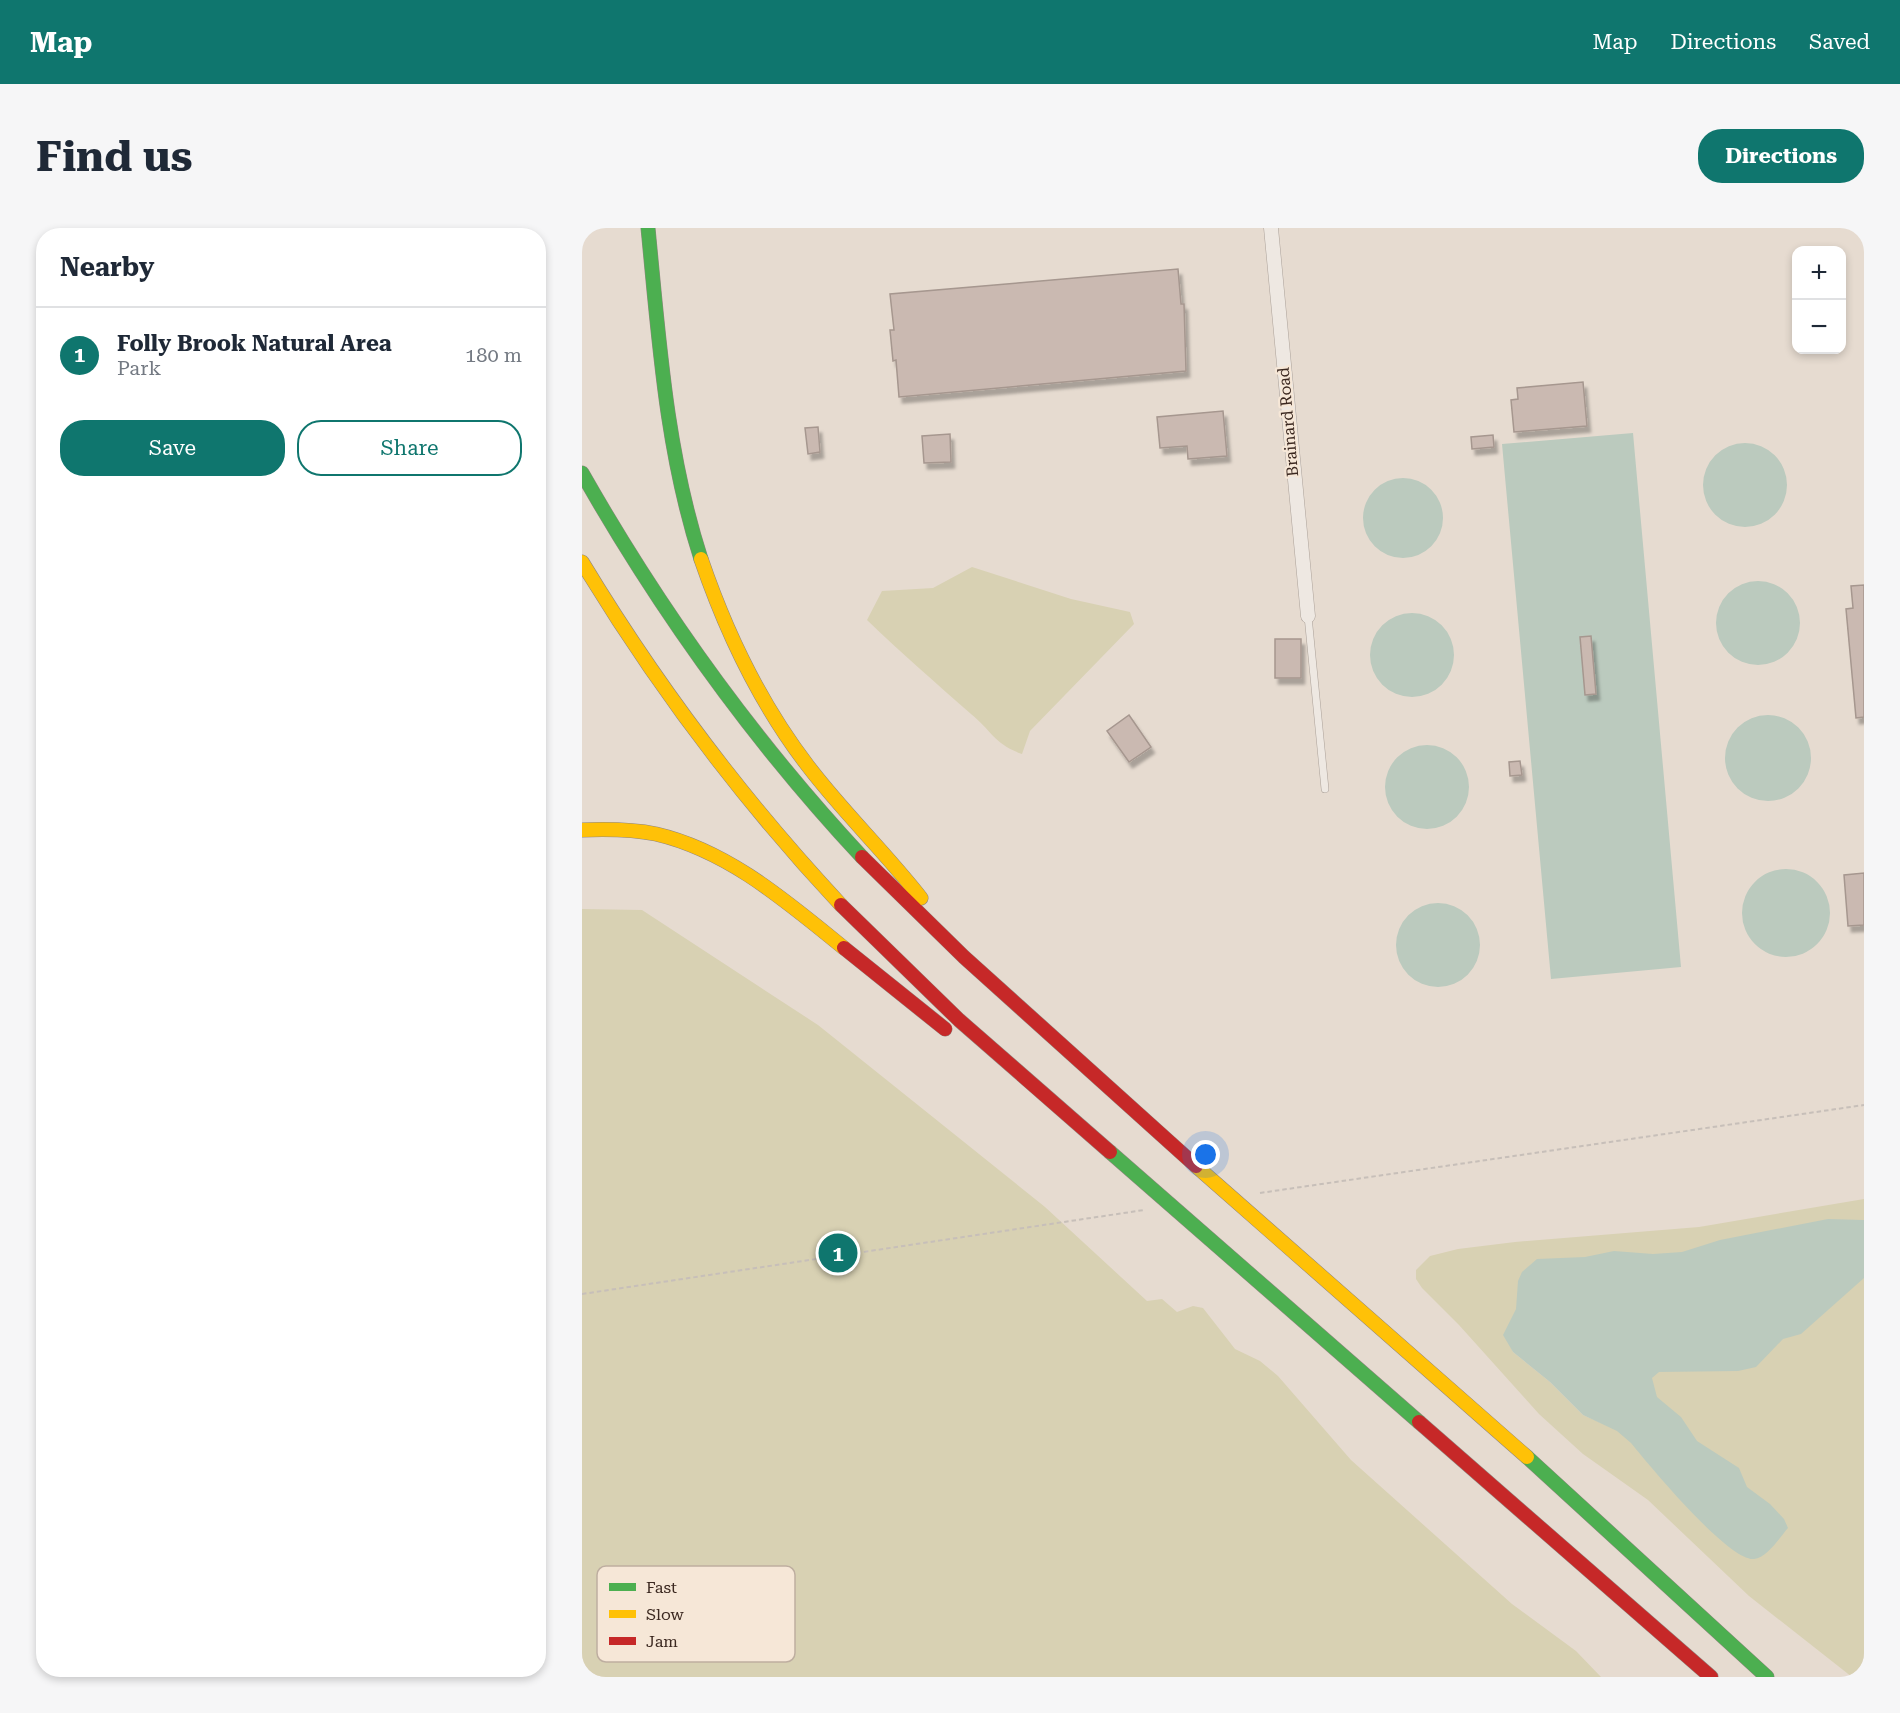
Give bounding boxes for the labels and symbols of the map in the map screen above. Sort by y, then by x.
street label: Brainard Road [1274,366,1302,478]
your location [1191,1140,1220,1169]
pin: 1 [818,1230,858,1276]
legend [597,1566,795,1662]
text: Fast [646,1578,677,1597]
text: Slow [646,1605,684,1624]
text: Jam [646,1632,678,1651]

